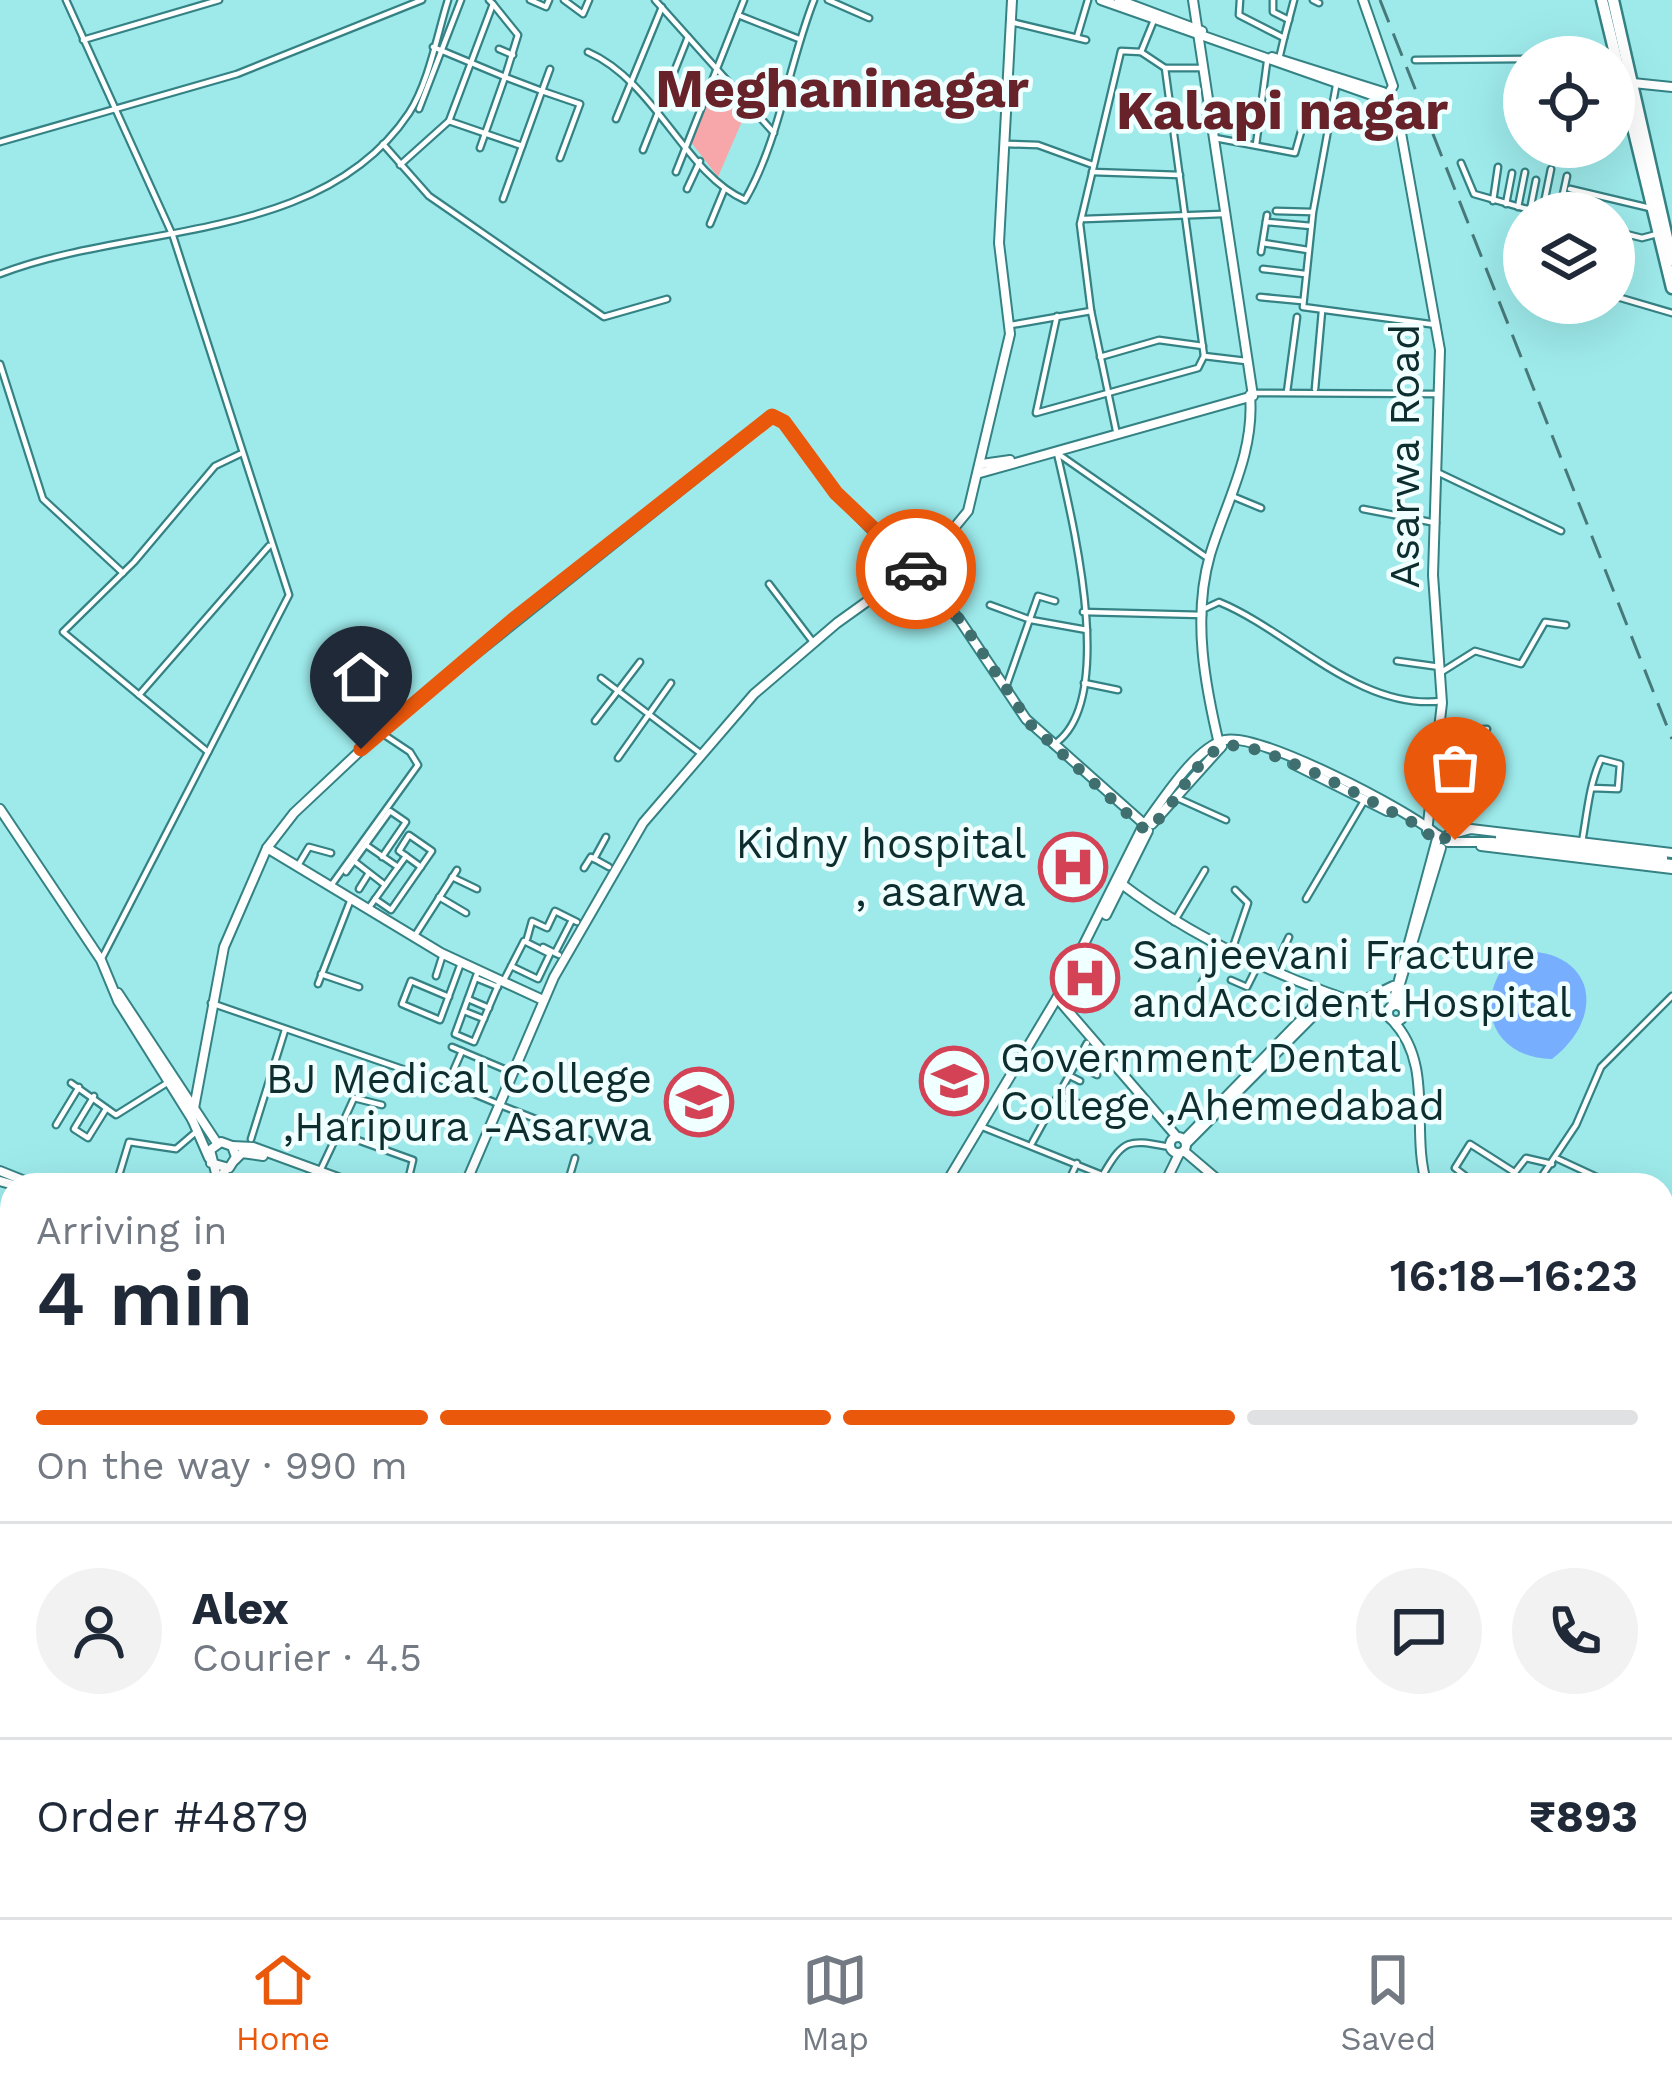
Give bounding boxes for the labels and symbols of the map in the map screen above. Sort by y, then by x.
district label: Meghaninagar [655,57,1029,120]
district label: Kalapi nagar [1116,79,1448,142]
street label: Asarwa Road [1380,324,1429,588]
courier [856,509,976,629]
pin [310,626,412,749]
pin [1404,717,1506,840]
place label: Kidny hospital , asarwa [736,819,1026,916]
hospital icon: Kidny hospital , asarwa [1038,832,1108,902]
place label: Sanjeevani Fracture andAccident Hospital [1132,930,1572,1027]
hospital icon: Sanjeevani Fracture andAccident Hospital [1050,943,1120,1013]
place label: Government Dental College ,Ahemedabad [1000,1033,1445,1130]
school or university icon: Government Dental College ,Ahemedabad [919,1046,989,1116]
place label: BJ Medical College ,Haripura -Asarwa [266,1054,652,1151]
school or university icon: BJ Medical College ,Haripura -Asarwa [664,1067,734,1137]

